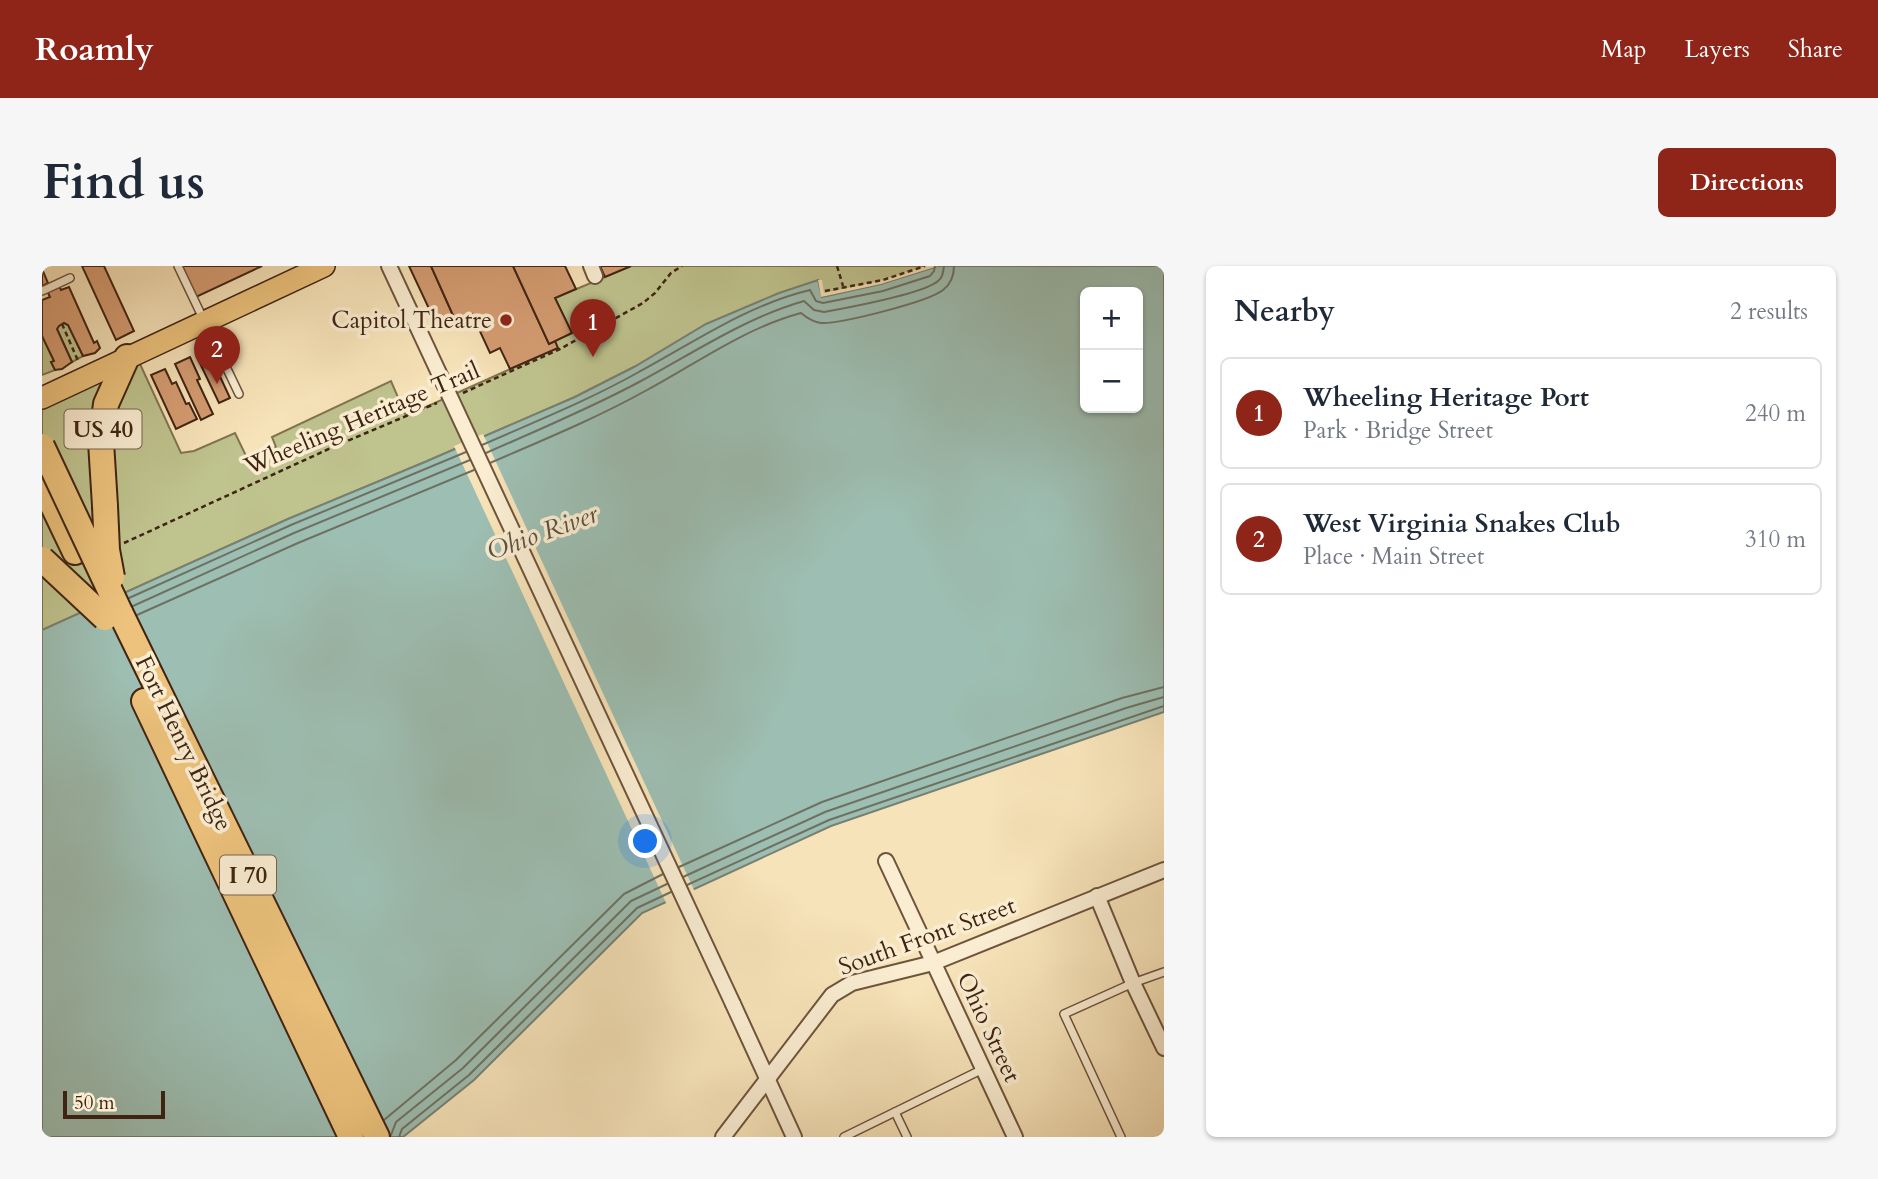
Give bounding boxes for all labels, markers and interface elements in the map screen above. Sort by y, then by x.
text: Roamly [35,27,154,72]
text: Map [1601,33,1647,66]
text: Layers [1685,33,1750,66]
text: Share [1788,33,1843,66]
button: Directions [1658,148,1836,217]
text: Find us [42,149,205,216]
map controls [1080,287,1143,413]
button: + [1080,287,1143,350]
text: Nearby [1234,291,1335,332]
text: 2 results [1730,296,1808,327]
pin: 1 [570,299,616,357]
place label: Capitol Theatre [331,304,492,337]
marker: Capitol Theatre [498,312,514,328]
pin: 2 [194,326,240,384]
button: − [1080,350,1143,413]
street label: Wheeling Heritage Trail [239,354,485,483]
text: Wheeling Heritage Port [1303,380,1589,415]
text: 1 [1253,398,1265,429]
text: 240 m [1745,398,1806,429]
road number: US 40 [64,410,142,448]
text: Park · Bridge Street [1303,415,1493,446]
water label: Ohio River [482,496,604,569]
text: West Virginia Snakes Club [1303,506,1621,541]
text: 2 [1253,524,1265,555]
text: 310 m [1745,524,1806,555]
text: Place · Main Street [1303,541,1484,572]
street label: Fort Henry Bridge [127,650,240,836]
your location [628,824,662,858]
road number: I 70 [220,856,276,894]
street label: South Front Street [834,889,1021,984]
street label: Ohio Street [949,967,1029,1088]
scale bar [63,1088,164,1120]
text: 50 m [74,1090,115,1116]

